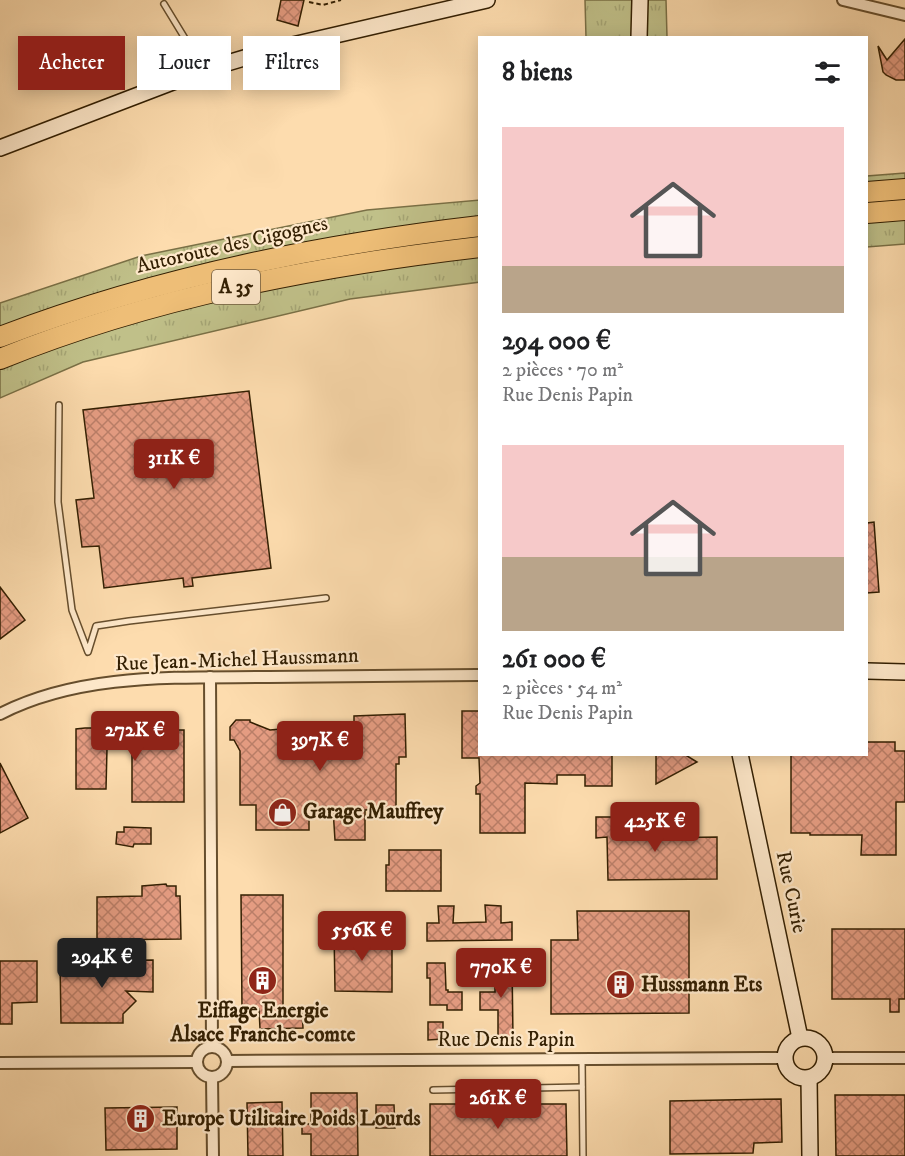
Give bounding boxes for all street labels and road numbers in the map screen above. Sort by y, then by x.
street label: Autoroute des Cigognes [134,210,330,280]
road number: A 35 [212,270,260,304]
street label: Rue Jean-Michel Haussmann [115,643,359,677]
street label: Rue Curie [770,849,812,936]
street label: Rue Denis Papin [437,1027,575,1053]

